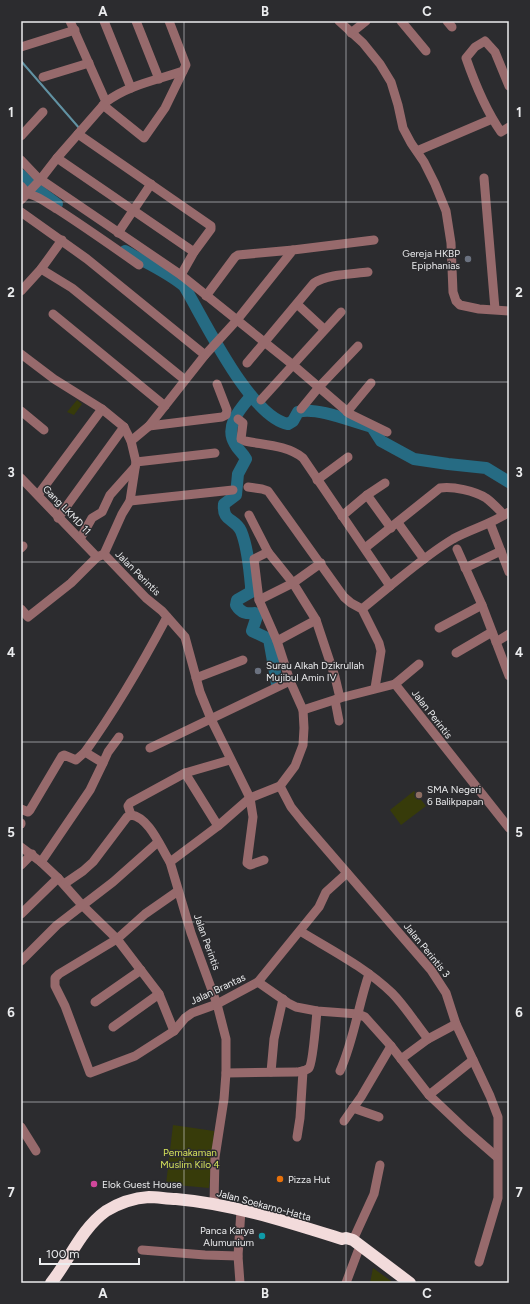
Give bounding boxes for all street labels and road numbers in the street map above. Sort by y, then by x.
street label: Gang LKMD 11 [40,482,94,538]
street label: Jalan Perintis [113,548,164,599]
street label: Jalan Perintis [409,687,455,741]
street label: Jalan Perintis [191,912,223,972]
street label: Jalan Perintis 3 [401,920,453,980]
street label: Jalan Brantas [188,970,248,1007]
street label: Jalan Soekarno-Hatta [215,1186,313,1224]

